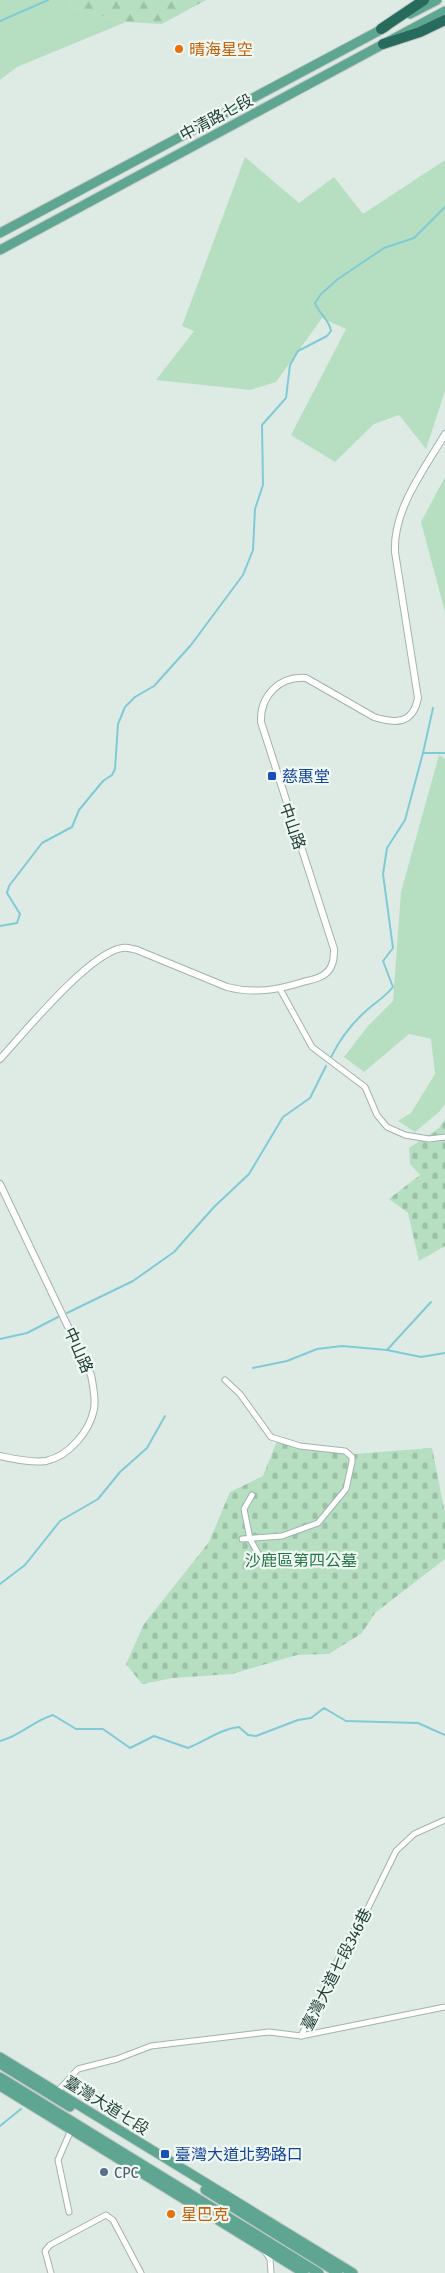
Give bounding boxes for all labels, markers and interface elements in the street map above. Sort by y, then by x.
place label: 晴海星空 [189,40,253,59]
marker: 晴海星空 [173,43,185,55]
street label: 中清路七段 [176,90,256,145]
place label: 慈惠堂 [282,767,330,786]
marker: 慈惠堂 [266,770,278,782]
street label: 中山路 [276,800,309,852]
street label: 中山路 [60,1324,97,1376]
park label: 沙鹿區第四公墓 [245,1551,357,1570]
street label: 臺灣大道七段346巷 [297,1905,376,2034]
street label: 臺灣大道七段 [61,2072,152,2139]
place label: 臺灣大道北勢路口 [175,2145,303,2164]
marker: 臺灣大道北勢路口 [159,2148,171,2160]
place label: CPC [114,2163,139,2182]
marker: CPC [98,2166,110,2178]
place label: 星巴克 [181,2205,229,2224]
marker: 星巴克 [165,2208,177,2220]

